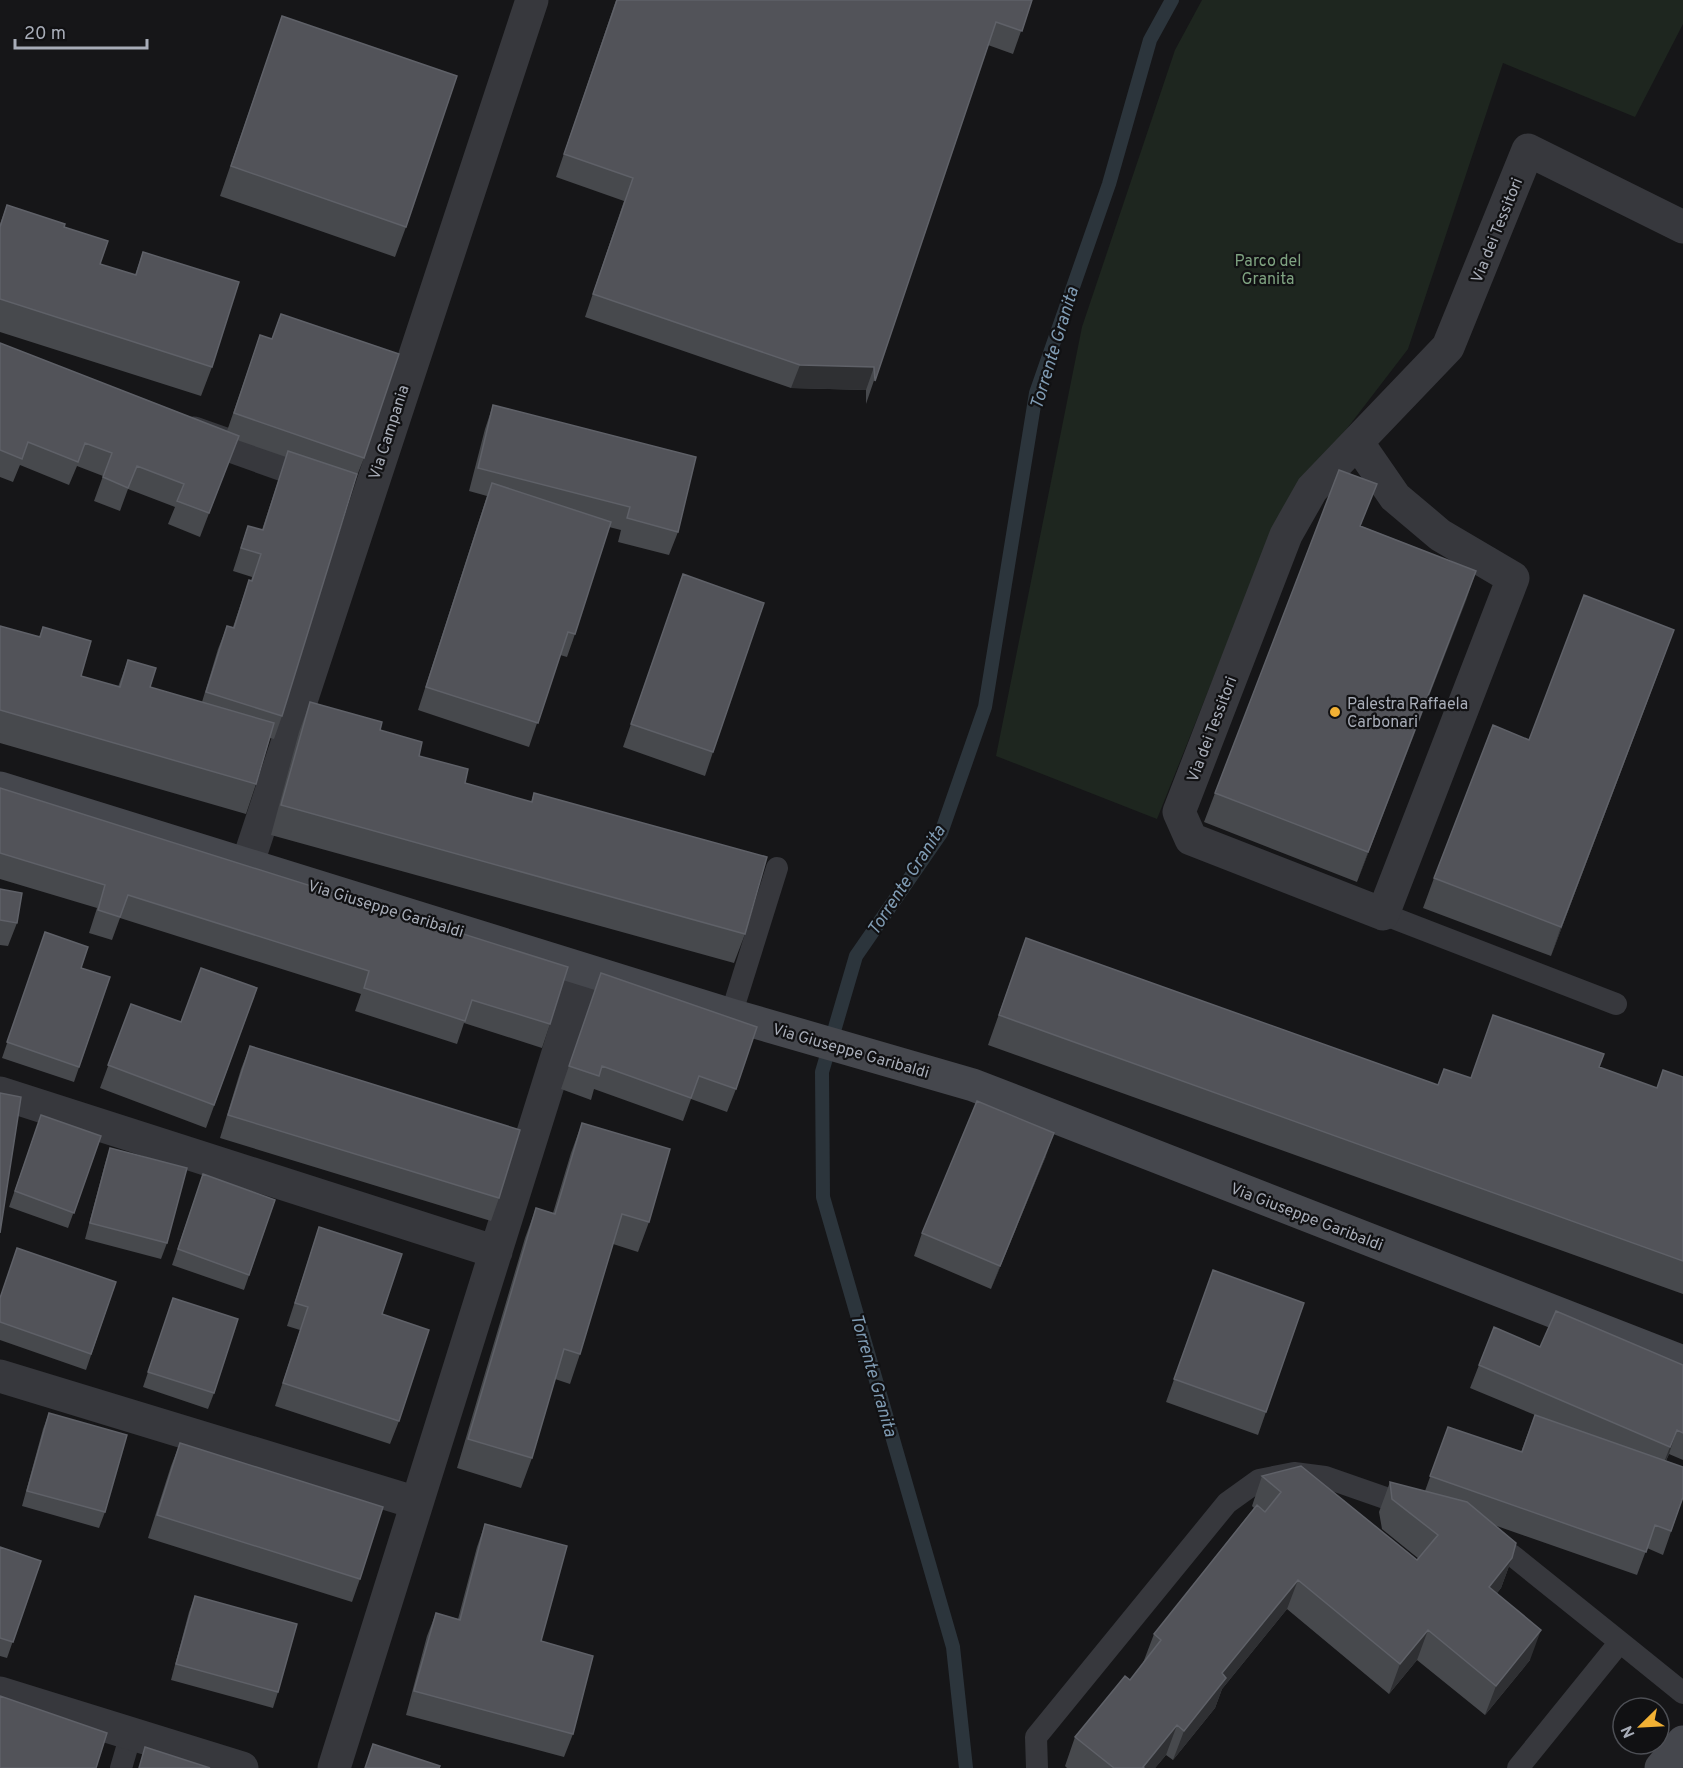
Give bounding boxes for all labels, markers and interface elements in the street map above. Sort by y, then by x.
scale bar [15,12,147,50]
text: 20 m [24,23,66,46]
street label: Via dei Tessitori [1468,175,1528,286]
park label: Parco del Granita [1235,252,1301,290]
water label: Torrente Granita [1026,284,1085,412]
street label: Via Campania [365,383,415,483]
street label: Via dei Tessitori [1183,674,1242,785]
place label: Palestra Raffaela Carbonari [1347,695,1468,733]
marker: Palestra Raffaela Carbonari [1328,705,1342,719]
water label: Torrente Granita [863,821,952,940]
street label: Via Giuseppe Garibaldi [305,877,466,943]
street label: Via Giuseppe Garibaldi [770,1020,931,1084]
street label: Via Giuseppe Garibaldi [1227,1179,1386,1256]
water label: Torrente Granita [844,1311,901,1440]
north arrow [1611,1696,1671,1756]
text: N [1618,1722,1641,1741]

